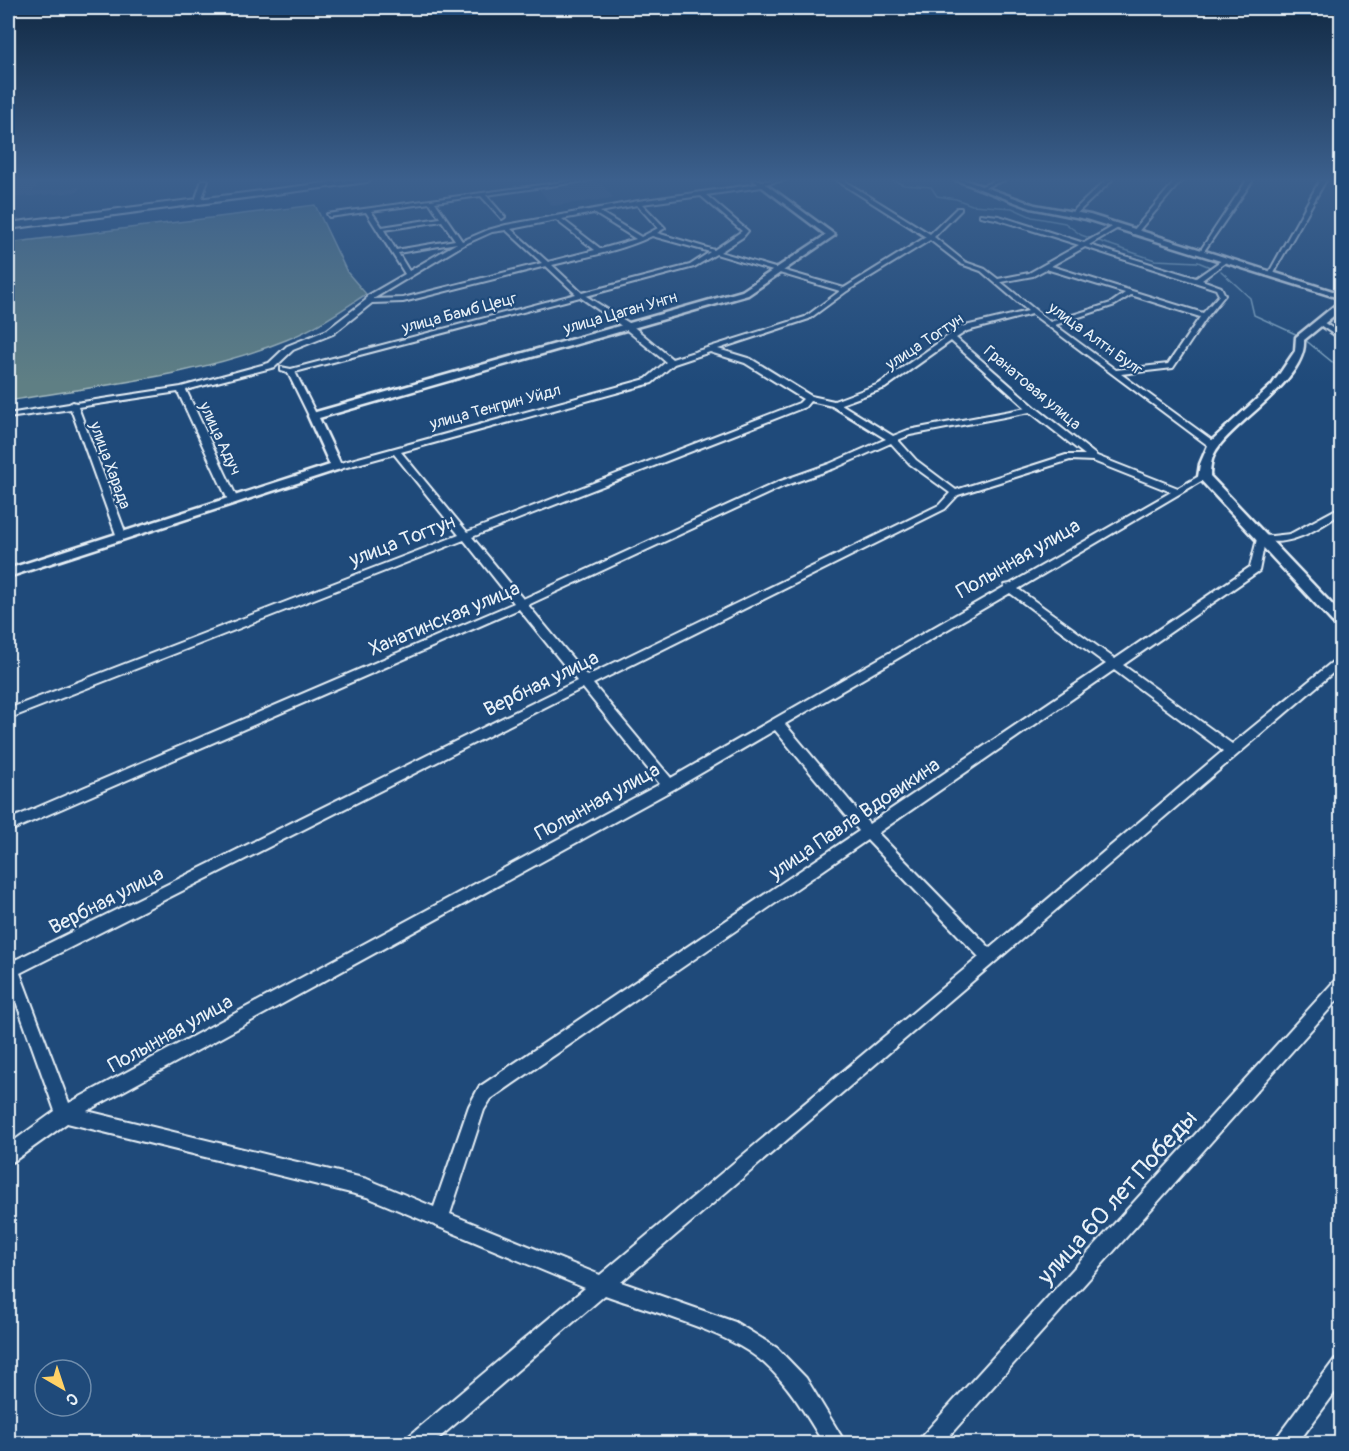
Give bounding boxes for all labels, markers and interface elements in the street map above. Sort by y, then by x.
street label: улица Цаган Унгн [560,287,680,339]
street label: улица Бамб Цецг [399,288,519,338]
street label: улица Алтн Булг [1043,297,1147,380]
street label: улица Тогтун [881,309,967,375]
street label: Гранатовая улица [980,341,1085,434]
street label: улица Тенгрин Уйдл [427,380,563,434]
street label: улица Адуч [194,398,246,478]
street label: улица Харада [85,418,135,512]
street label: улица Тогтун [345,509,459,572]
street label: Полынная улица [952,513,1085,604]
street label: Ханатинская улица [365,575,523,662]
street label: Вербная улица [480,645,603,722]
street label: улица Павла Вдовикина [763,752,944,885]
street label: Полынная улица [530,757,664,846]
street label: Вербная улица [45,861,168,940]
street label: Полынная улица [103,989,237,1078]
street label: улица 60 лет Победы [1031,1104,1203,1291]
north arrow [33,1358,93,1418]
text: С [62,1388,82,1410]

